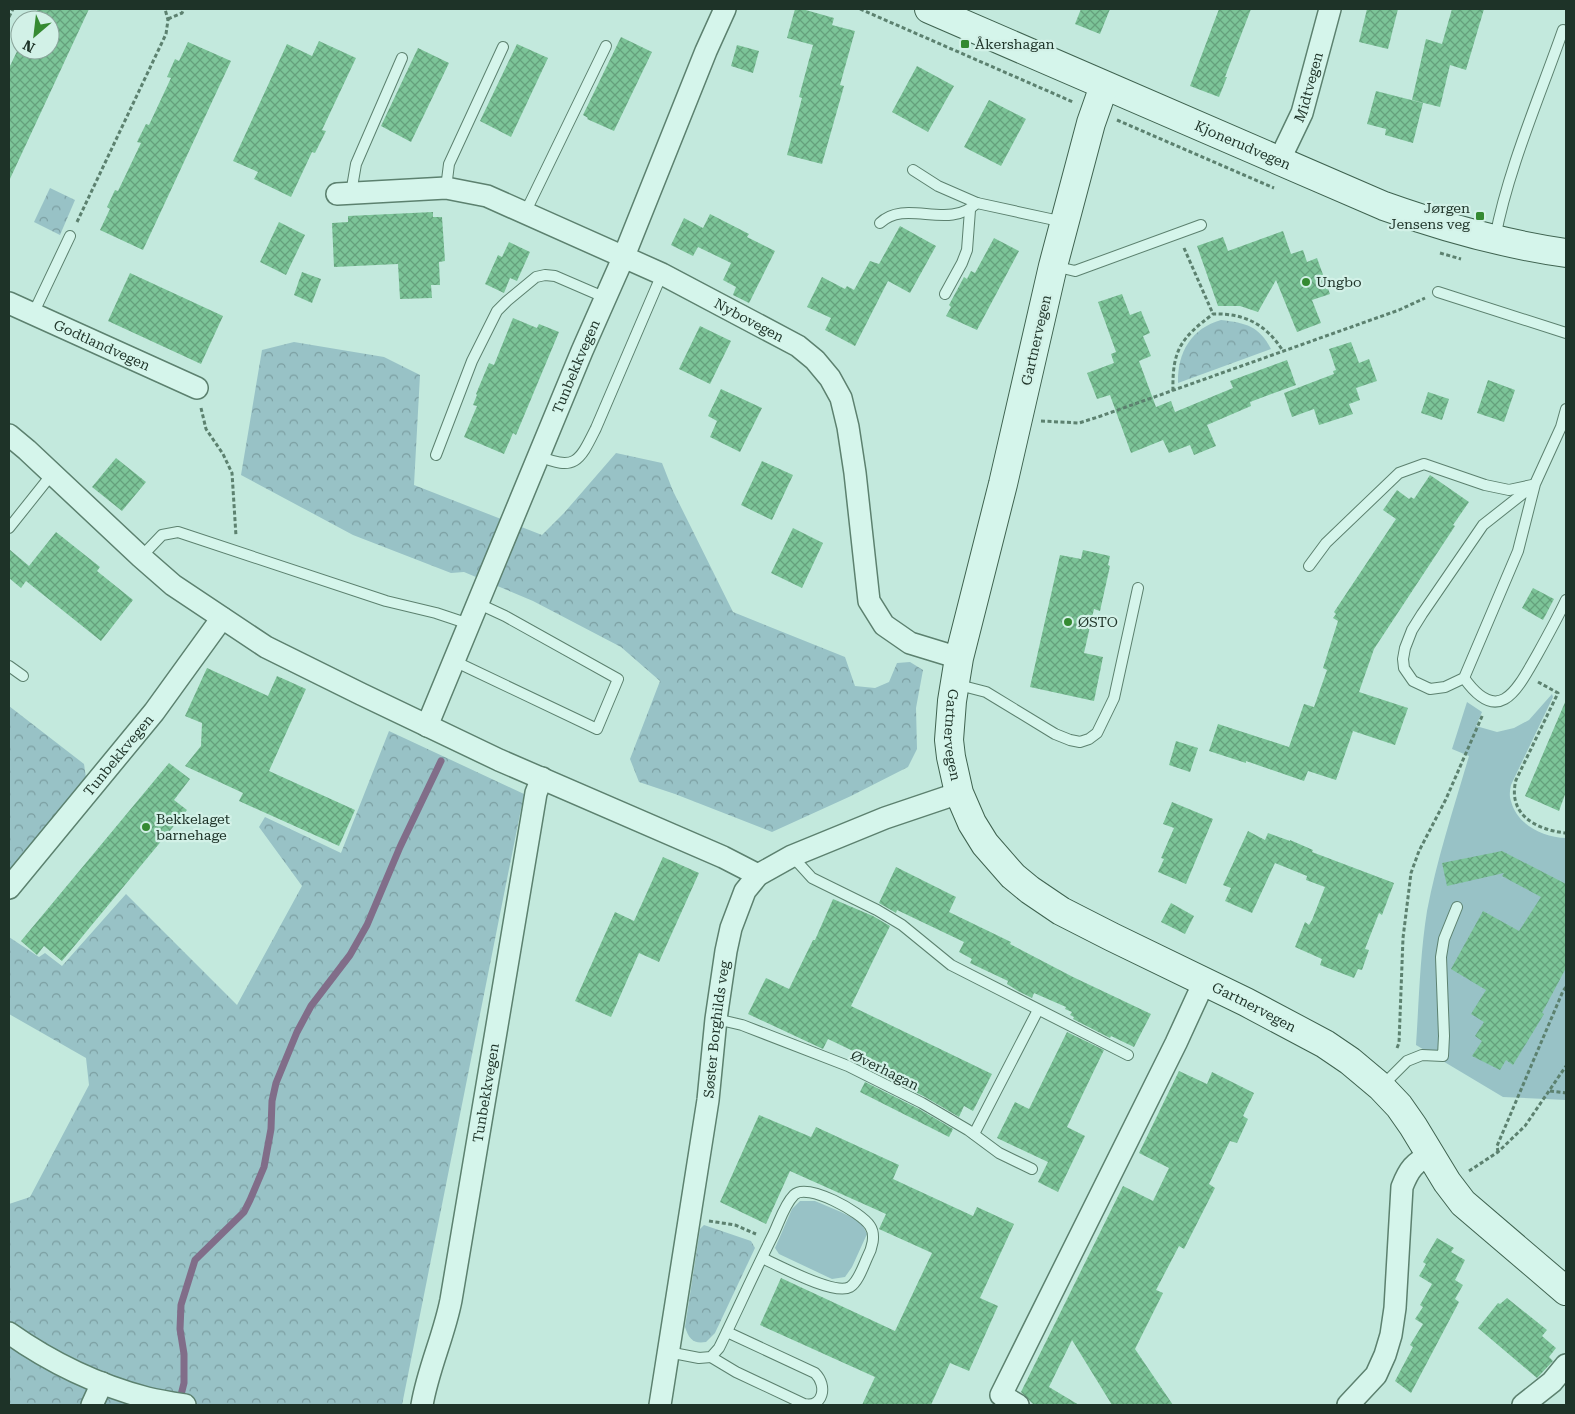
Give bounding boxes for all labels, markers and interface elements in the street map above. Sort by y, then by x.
north arrow [10,10,60,60]
place label: Åkershagan [975,36,1055,52]
text: N [20,37,37,56]
marker: Åkershagan [959,38,971,50]
street label: Midtvegen [1291,50,1326,125]
street label: Kjonerudvegen [1192,117,1293,173]
place label: Jørgen Jensens veg [1389,200,1470,232]
marker: Jørgen Jensens veg [1474,210,1486,222]
place label: Ungbo [1316,274,1362,290]
marker: Ungbo [1300,276,1312,288]
street label: Gartnervegen [1018,293,1054,387]
street label: Nybovegen [711,295,787,345]
street label: Godtlandvegen [51,316,152,374]
street label: Tunbekkvegen [549,317,603,416]
place label: ØSTO [1078,614,1118,630]
marker: ØSTO [1062,616,1074,628]
street label: Gartnervegen [941,688,964,782]
street label: Tunbekkvegen [80,711,156,799]
place label: Bekkelaget barnehage [156,811,230,843]
marker: Bekkelaget barnehage [140,821,152,833]
street label: Søster Borghilds veg [700,959,733,1099]
street label: Gartnervegen [1209,979,1299,1035]
street label: Tunbekkvegen [470,1042,502,1144]
street label: Øverhagan [848,1047,922,1093]

